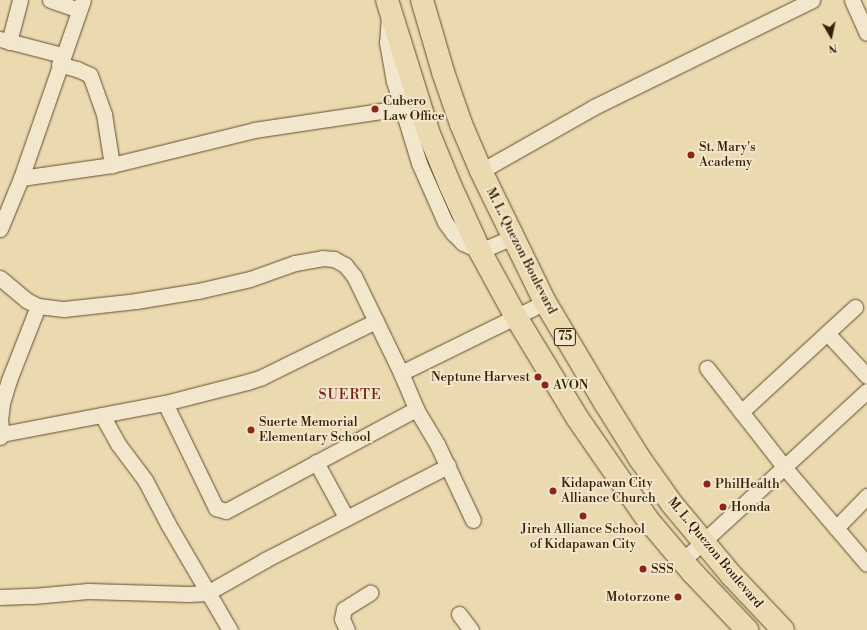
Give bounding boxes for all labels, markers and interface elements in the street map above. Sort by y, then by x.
north arrow [811,16,851,56]
text: N [827,40,838,55]
place label: Cubero Law Office [383,94,445,125]
marker: Cubero Law Office [370,104,380,114]
place label: St. Mary's Academy [699,140,756,171]
marker: St. Mary's Academy [686,150,696,160]
street label: M. L. Quezon Boulevard [482,185,560,317]
road number: 75 [553,327,577,347]
place label: Neptune Harvest [431,369,530,385]
marker: Neptune Harvest [533,372,543,382]
place label: AVON [553,377,588,393]
marker: AVON [540,380,550,390]
district label: SUERTE [318,387,382,403]
place label: Suerte Memorial Elementary School [259,415,371,446]
marker: Suerte Memorial Elementary School [246,425,256,435]
place label: Kidapawan City Alliance Church [561,476,656,507]
place label: PhilHealth [715,476,780,492]
marker: PhilHealth [702,479,712,489]
marker: Kidapawan City Alliance Church [548,486,558,496]
street label: M. L. Quezon Boulevard [664,495,766,611]
place label: Honda [731,499,770,515]
marker: Honda [718,502,728,512]
marker: Jireh Alliance School of Kidapawan City [578,511,588,521]
place label: Jireh Alliance School of Kidapawan City [521,522,645,553]
place label: SSS [651,561,674,577]
marker: SSS [638,564,648,574]
place label: Motorzone [606,589,670,605]
marker: Motorzone [673,592,683,602]

